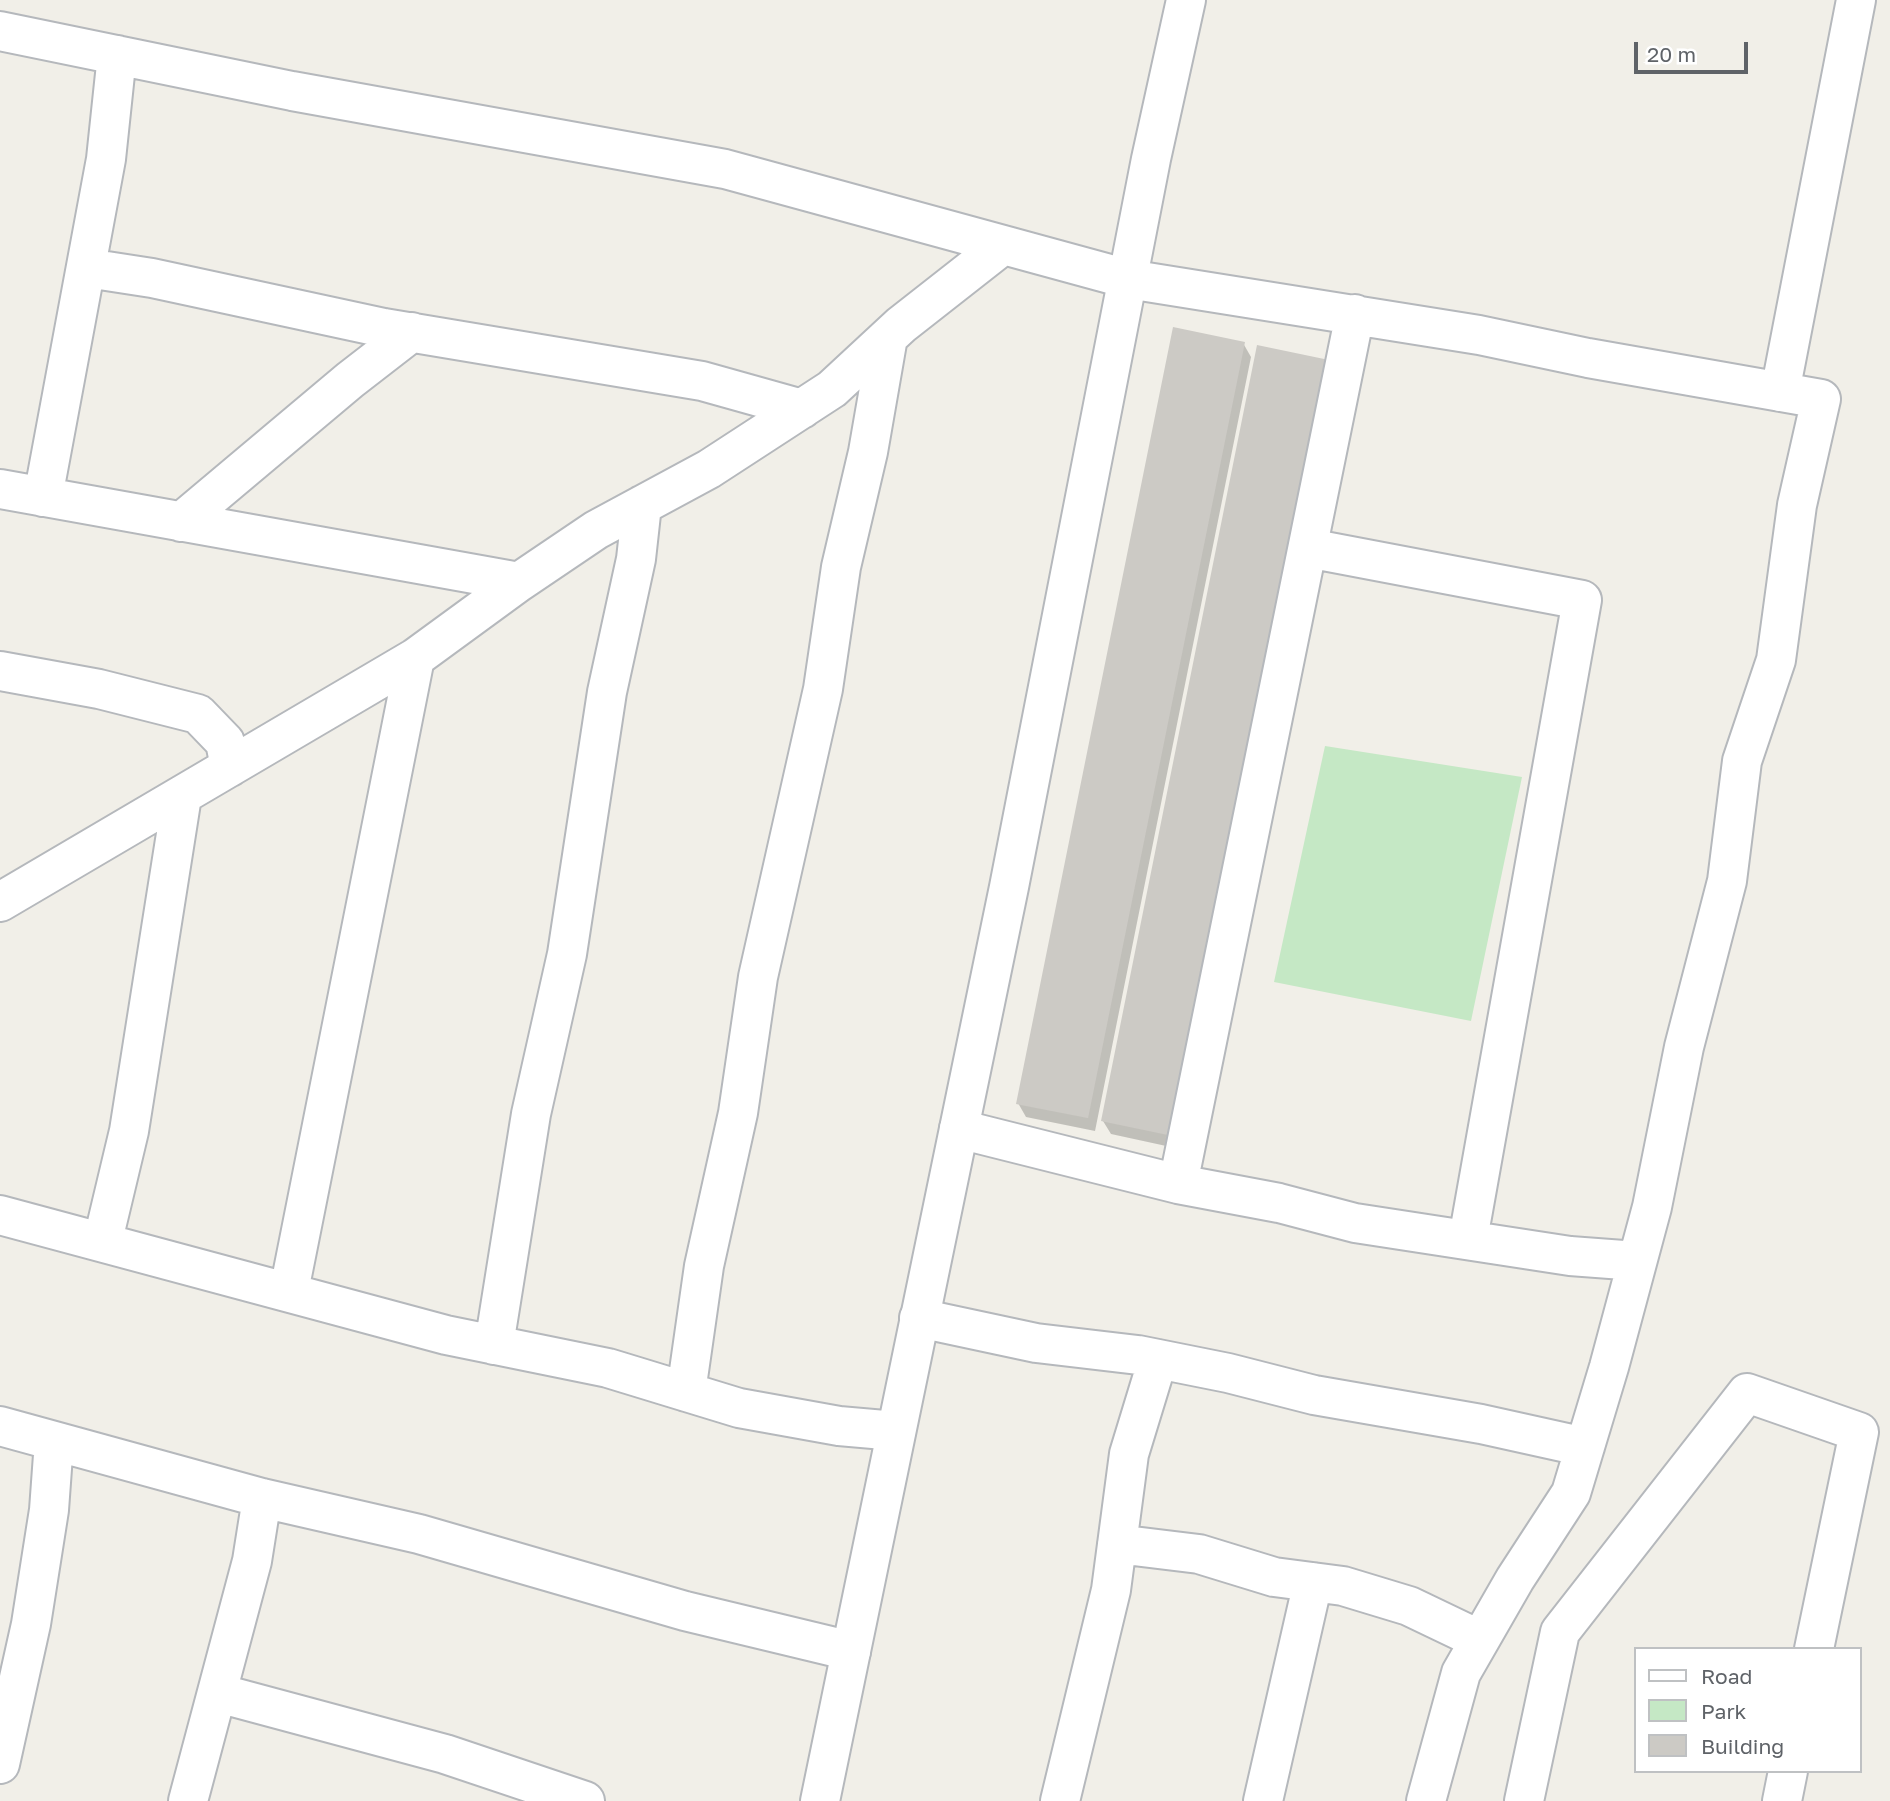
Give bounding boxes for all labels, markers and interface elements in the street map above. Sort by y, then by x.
scale bar [1638,28,1752,72]
text: 20 m [1647,41,1696,67]
legend [1634,1647,1862,1773]
text: Road [1701,1663,1752,1689]
text: Park [1701,1698,1746,1724]
text: Building [1701,1733,1784,1759]

